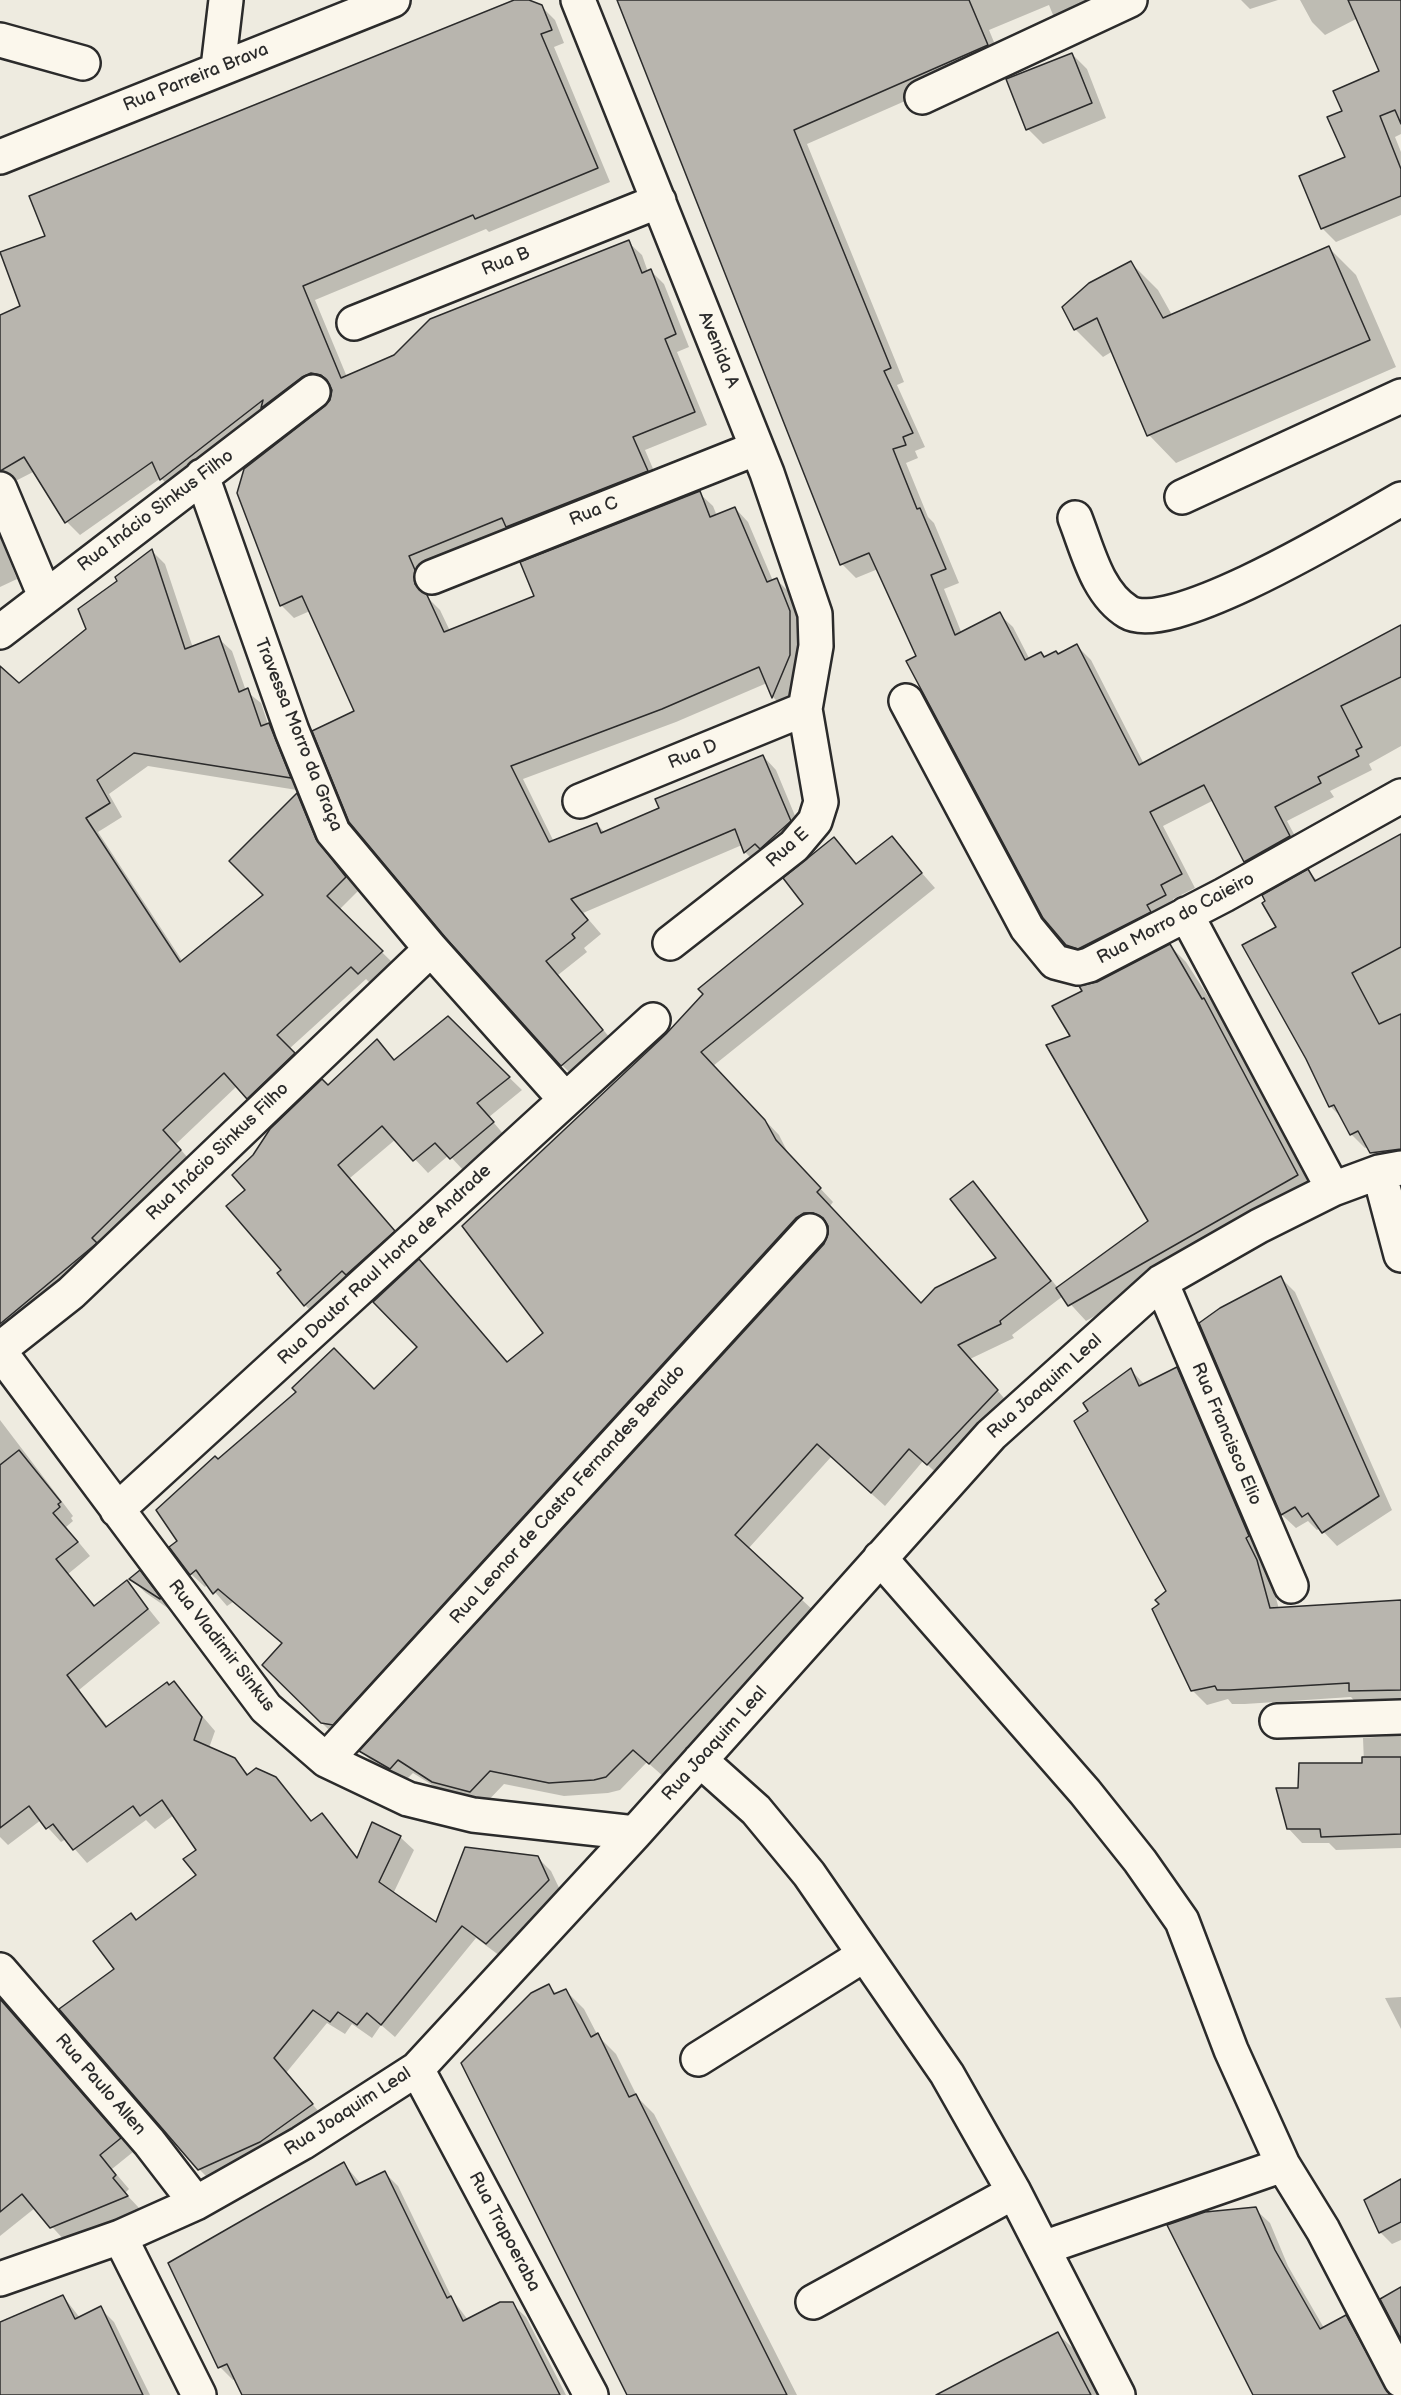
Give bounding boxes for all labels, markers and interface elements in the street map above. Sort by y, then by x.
street label: Rua Parreira Brava [120,39,272,117]
street label: Rua B [479,243,533,281]
street label: Avenida A [693,309,743,391]
street label: Rua Inácio Sinkus Filho [74,445,238,577]
street label: Rua C [566,492,622,532]
street label: Travessa Morro da Graça [249,635,347,835]
street label: Rua D [665,735,721,775]
street label: Rua E [762,823,814,873]
street label: Rua Morro do Caieiro [1094,868,1258,970]
street label: Rua Inácio Sinkus Filho [142,1078,294,1226]
street label: Rua Doutor Raul Horta de Andrade [274,1160,496,1370]
street label: Rua Joaquim Leal [983,1330,1107,1444]
street label: Rua Francisco Elio [1186,1359,1266,1509]
street label: Rua Leonor de Castro Fernandes Beraldo [446,1361,690,1629]
street label: Rua Vladimir Sinkus [163,1576,279,1716]
street label: Rua Joaquim Leal [658,1682,772,1806]
street label: Rua Paulo Allen [50,2030,150,2140]
street label: Rua Joaquim Leal [281,2063,415,2161]
street label: Rua Trapoeraba [463,2169,545,2295]

